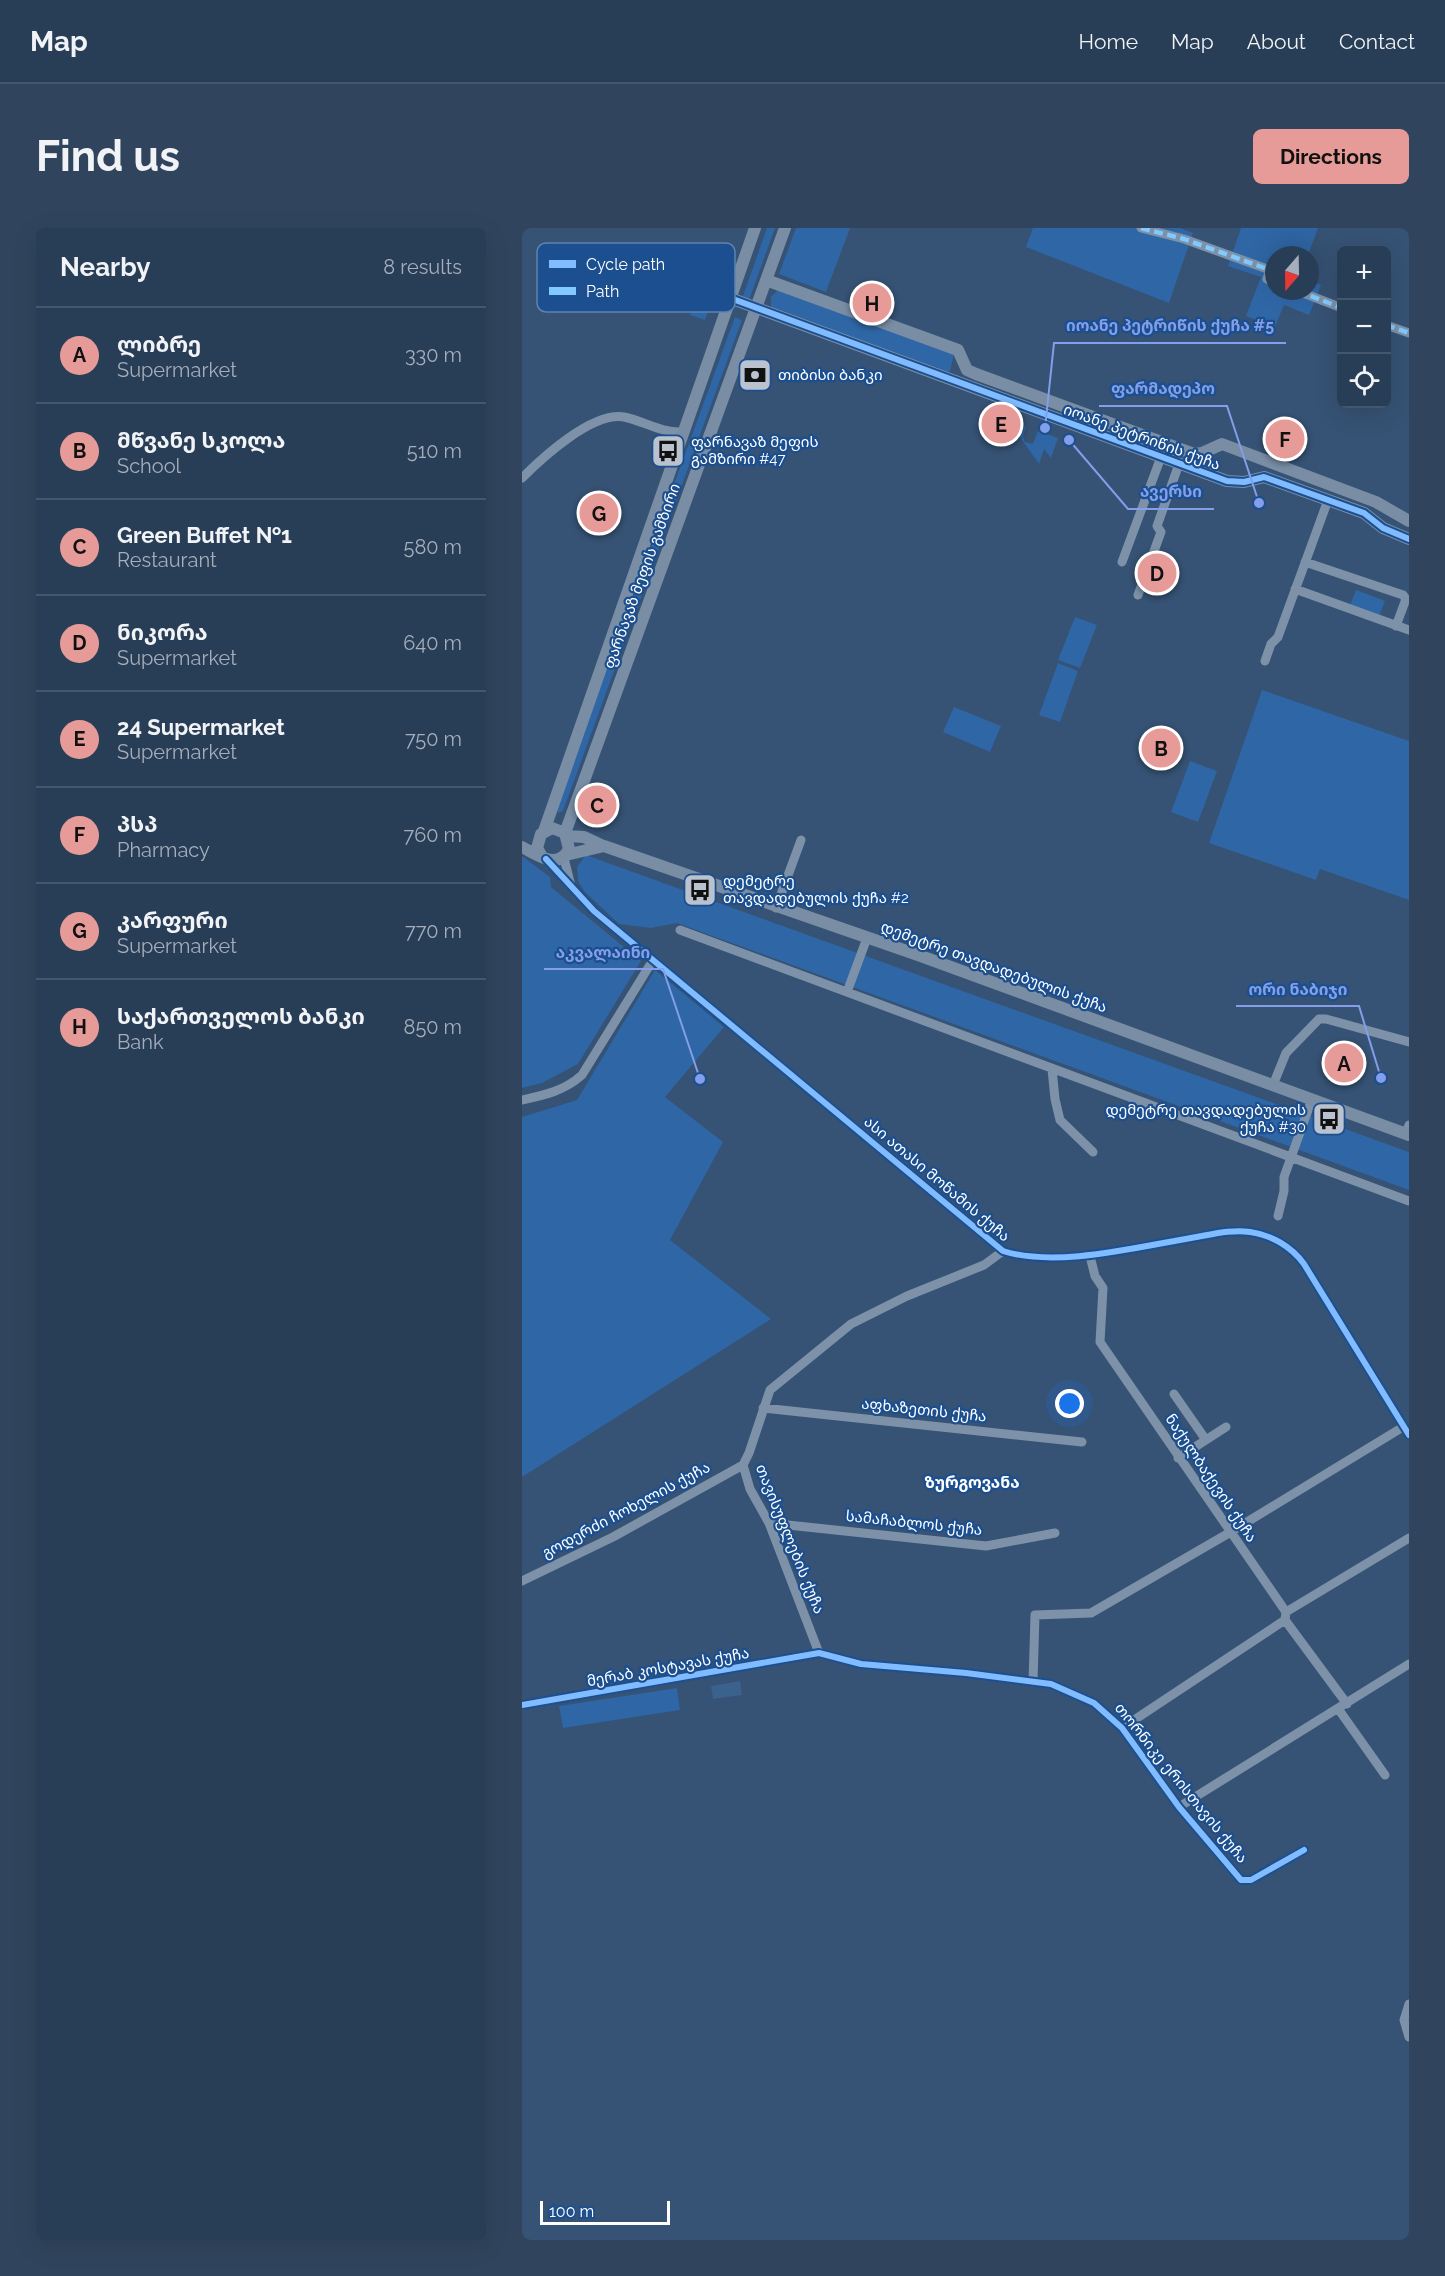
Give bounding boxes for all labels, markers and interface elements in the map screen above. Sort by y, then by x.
text: Map [30,25,88,58]
text: Home [1079,29,1138,54]
text: Map [1171,29,1214,54]
text: About [1247,29,1306,54]
text: Contact [1339,29,1415,54]
button: Directions [1253,129,1409,184]
text: Find us [36,132,180,181]
legend [537,243,735,312]
north arrow [1265,246,1319,300]
map controls [1337,246,1391,408]
button: + [1337,246,1391,300]
text: Nearby [60,252,150,282]
text: 8 results [383,255,462,279]
text: Cycle path [586,255,665,274]
pin: H [852,280,892,326]
text: Path [586,282,619,301]
button: − [1337,300,1391,354]
callout: იოანე პეტრიწის ქუჩა #5 [1054,309,1286,343]
text: იოანე პეტრიწის ქუჩა #5 [1066,316,1274,335]
text: ლიბრე [117,331,201,357]
text: A [73,343,86,367]
text: 330 m [405,343,462,367]
button: locate [1337,354,1391,408]
bank icon: თიბისი ბანკი [737,357,773,393]
text: Supermarket [117,358,237,382]
place label: თიბისი ბანკი [778,366,883,384]
callout: ფარმადეპო [1099,372,1227,406]
text: ფარმადეპო [1111,379,1215,399]
street label: იოანე პეტრიწის ქუჩა [1061,400,1223,474]
pin: E [982,402,1020,446]
pin: F [1266,416,1305,462]
text: მწვანე სკოლა [117,427,285,453]
bus stop icon: ფარნავაზ მეფის გამზირი #47 [650,433,686,469]
place label: ფარნავაზ მეფის გამზირი #47 [691,433,819,468]
text: B [73,439,86,463]
text: 510 m [407,439,462,463]
text: School [117,454,181,478]
callout: ავერსი [1128,475,1214,509]
street label: ფარნავაზ მეფის გამზირი [600,481,684,671]
text: ავერსი [1140,482,1202,501]
pin: G [580,490,619,536]
text: Green Buffet №1 [117,522,292,548]
text: C [73,535,86,559]
text: 580 m [404,535,462,559]
text: Restaurant [117,548,217,572]
pin: D [1138,550,1176,596]
text: ნიკორა [117,619,208,645]
text: D [72,631,87,655]
text: 640 m [403,631,462,655]
text: Supermarket [117,646,237,670]
text: 24 Supermarket [117,714,285,740]
pin: B [1142,726,1180,770]
text: E [73,727,86,751]
text: 750 m [405,727,462,751]
text: Supermarket [117,740,237,764]
pin: C [578,782,616,828]
text: პსპ [117,811,157,837]
text: F [74,823,85,847]
text: 760 m [404,823,462,847]
text: Pharmacy [117,838,210,862]
bus stop icon: დემეტრე თავდადებულის ქუჩა #2 [682,872,718,908]
place label: დემეტრე თავდადებულის ქუჩა #2 [723,872,909,907]
text: კარფური [117,907,228,933]
street label: დემეტრე თავდადებულის ქუჩა [878,918,1110,1016]
text: G [72,919,87,943]
text: 770 m [405,919,462,943]
text: Supermarket [117,934,237,958]
callout: აკვალაინი [544,935,663,969]
text: აკვალაინი [556,943,650,963]
callout: ორი ნაბიჯი [1236,972,1359,1006]
text: ორი ნაბიჯი [1249,980,1347,999]
text: საქართველოს ბანკი [117,1003,365,1029]
text: H [72,1015,87,1039]
text: 850 m [404,1015,462,1039]
text: Bank [117,1030,163,1054]
pin: A [1324,1040,1364,1086]
place label: დემეტრე თავდადებულის ქუჩა #30 [1105,1101,1306,1136]
bus stop icon: დემეტრე თავდადებულის ქუჩა #30 [1311,1101,1347,1137]
street label: ასი ათასი მოწამის ქუჩა [860,1113,1014,1245]
your location [1055,1389,1084,1418]
street label: აფხაზეთის ქუჩა [860,1394,988,1426]
street label: ნაქულბაქევის ქუჩა [1161,1410,1261,1546]
street label: გოდერძი ჩოხელის ქუჩა [539,1458,713,1562]
street label: თავისუფლების ქუჩა [752,1462,828,1616]
district label: ზურგოვანა [925,1473,1020,1492]
street label: სამაჩაბლოს ქუჩა [845,1507,983,1539]
street label: მერაბ კოსტავას ქუჩა [585,1644,751,1690]
street label: თორნიკე ერისთავის ქუჩა [1111,1699,1251,1867]
scale bar [540,2198,670,2226]
text: 100 m [549,2202,594,2221]

